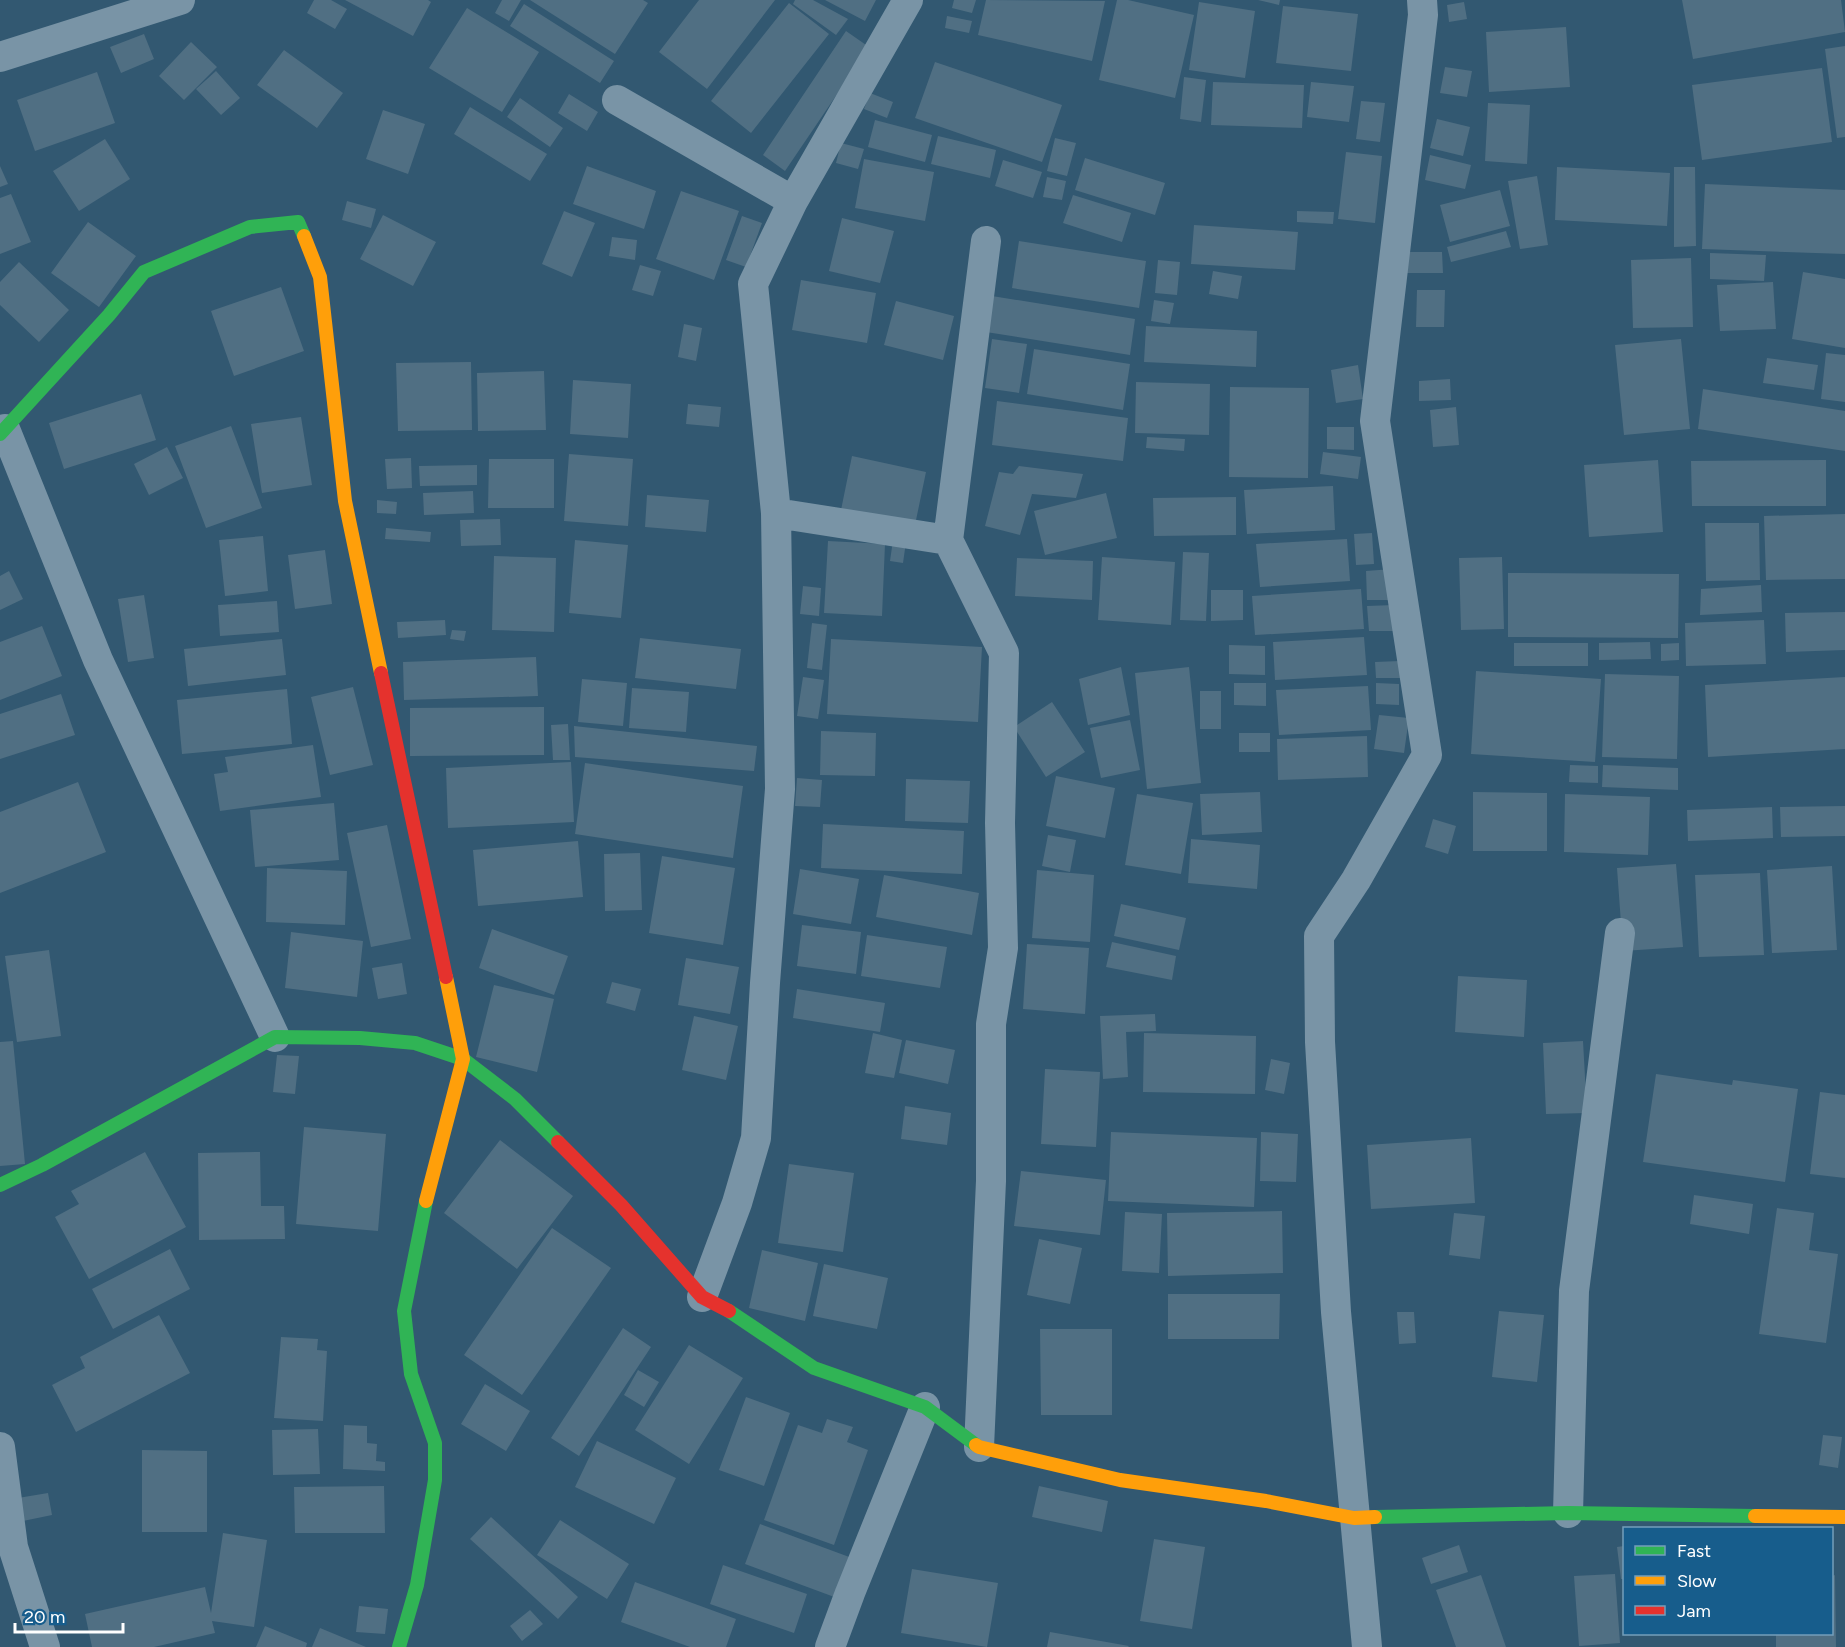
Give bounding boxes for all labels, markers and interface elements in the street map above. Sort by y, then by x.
legend [1623,1527,1833,1635]
text: Fast [1677,1540,1711,1562]
text: Slow [1677,1570,1716,1592]
scale bar [15,1596,123,1634]
text: Jam [1677,1600,1711,1622]
text: 20 m [24,1606,65,1628]

